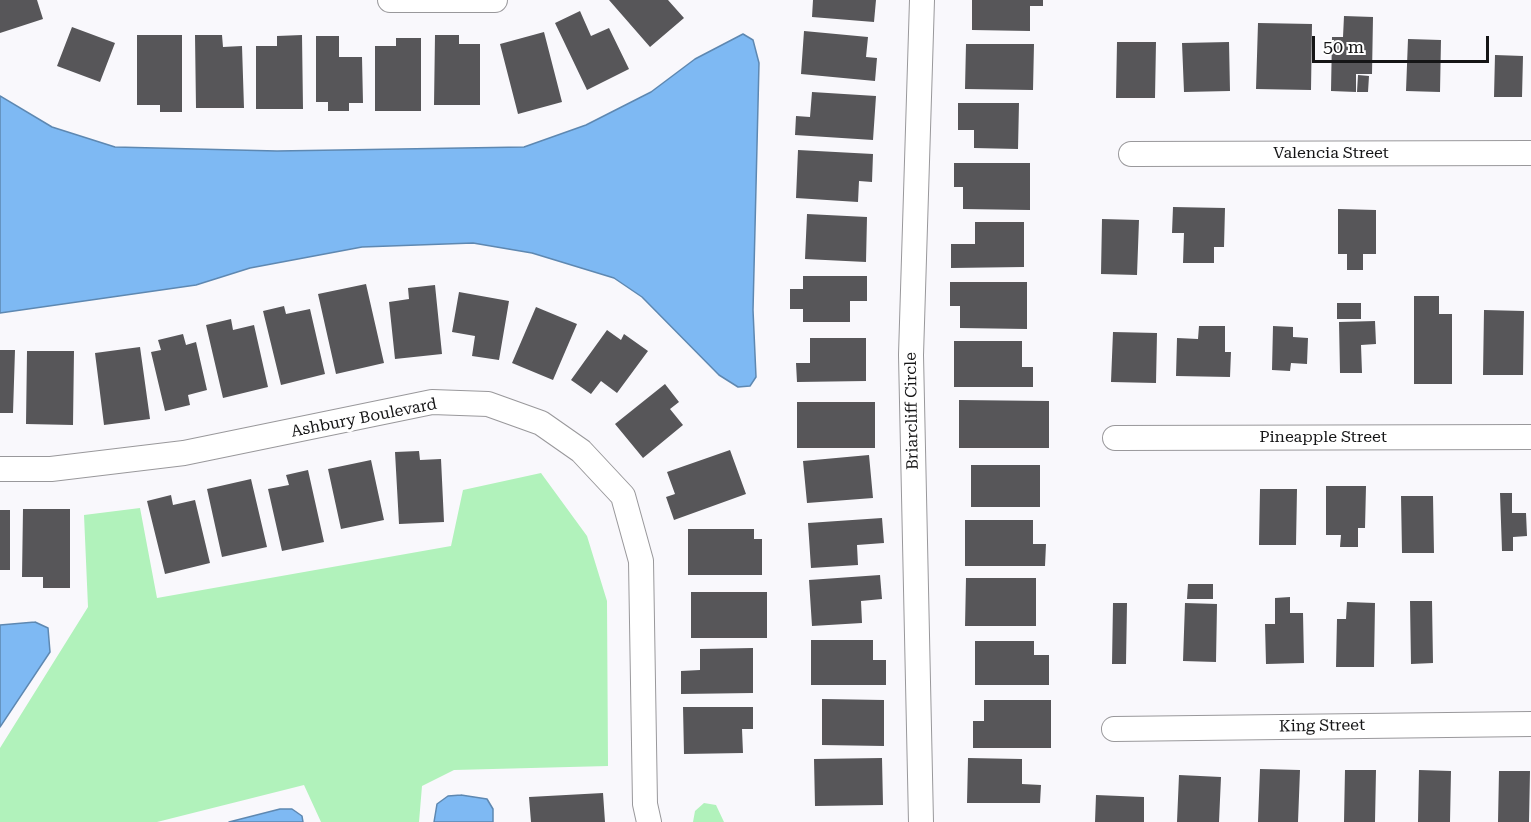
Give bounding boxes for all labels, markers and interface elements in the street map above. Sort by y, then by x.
scale bar [1315,24,1492,62]
text: 50 m [1323,36,1364,57]
street label: Valencia Street [1273,143,1389,163]
street label: Briarcliff Circle [901,352,923,470]
street label: Ashbury Boulevard [289,394,439,442]
street label: Pineapple Street [1259,427,1387,447]
street label: King Street [1279,716,1365,736]

